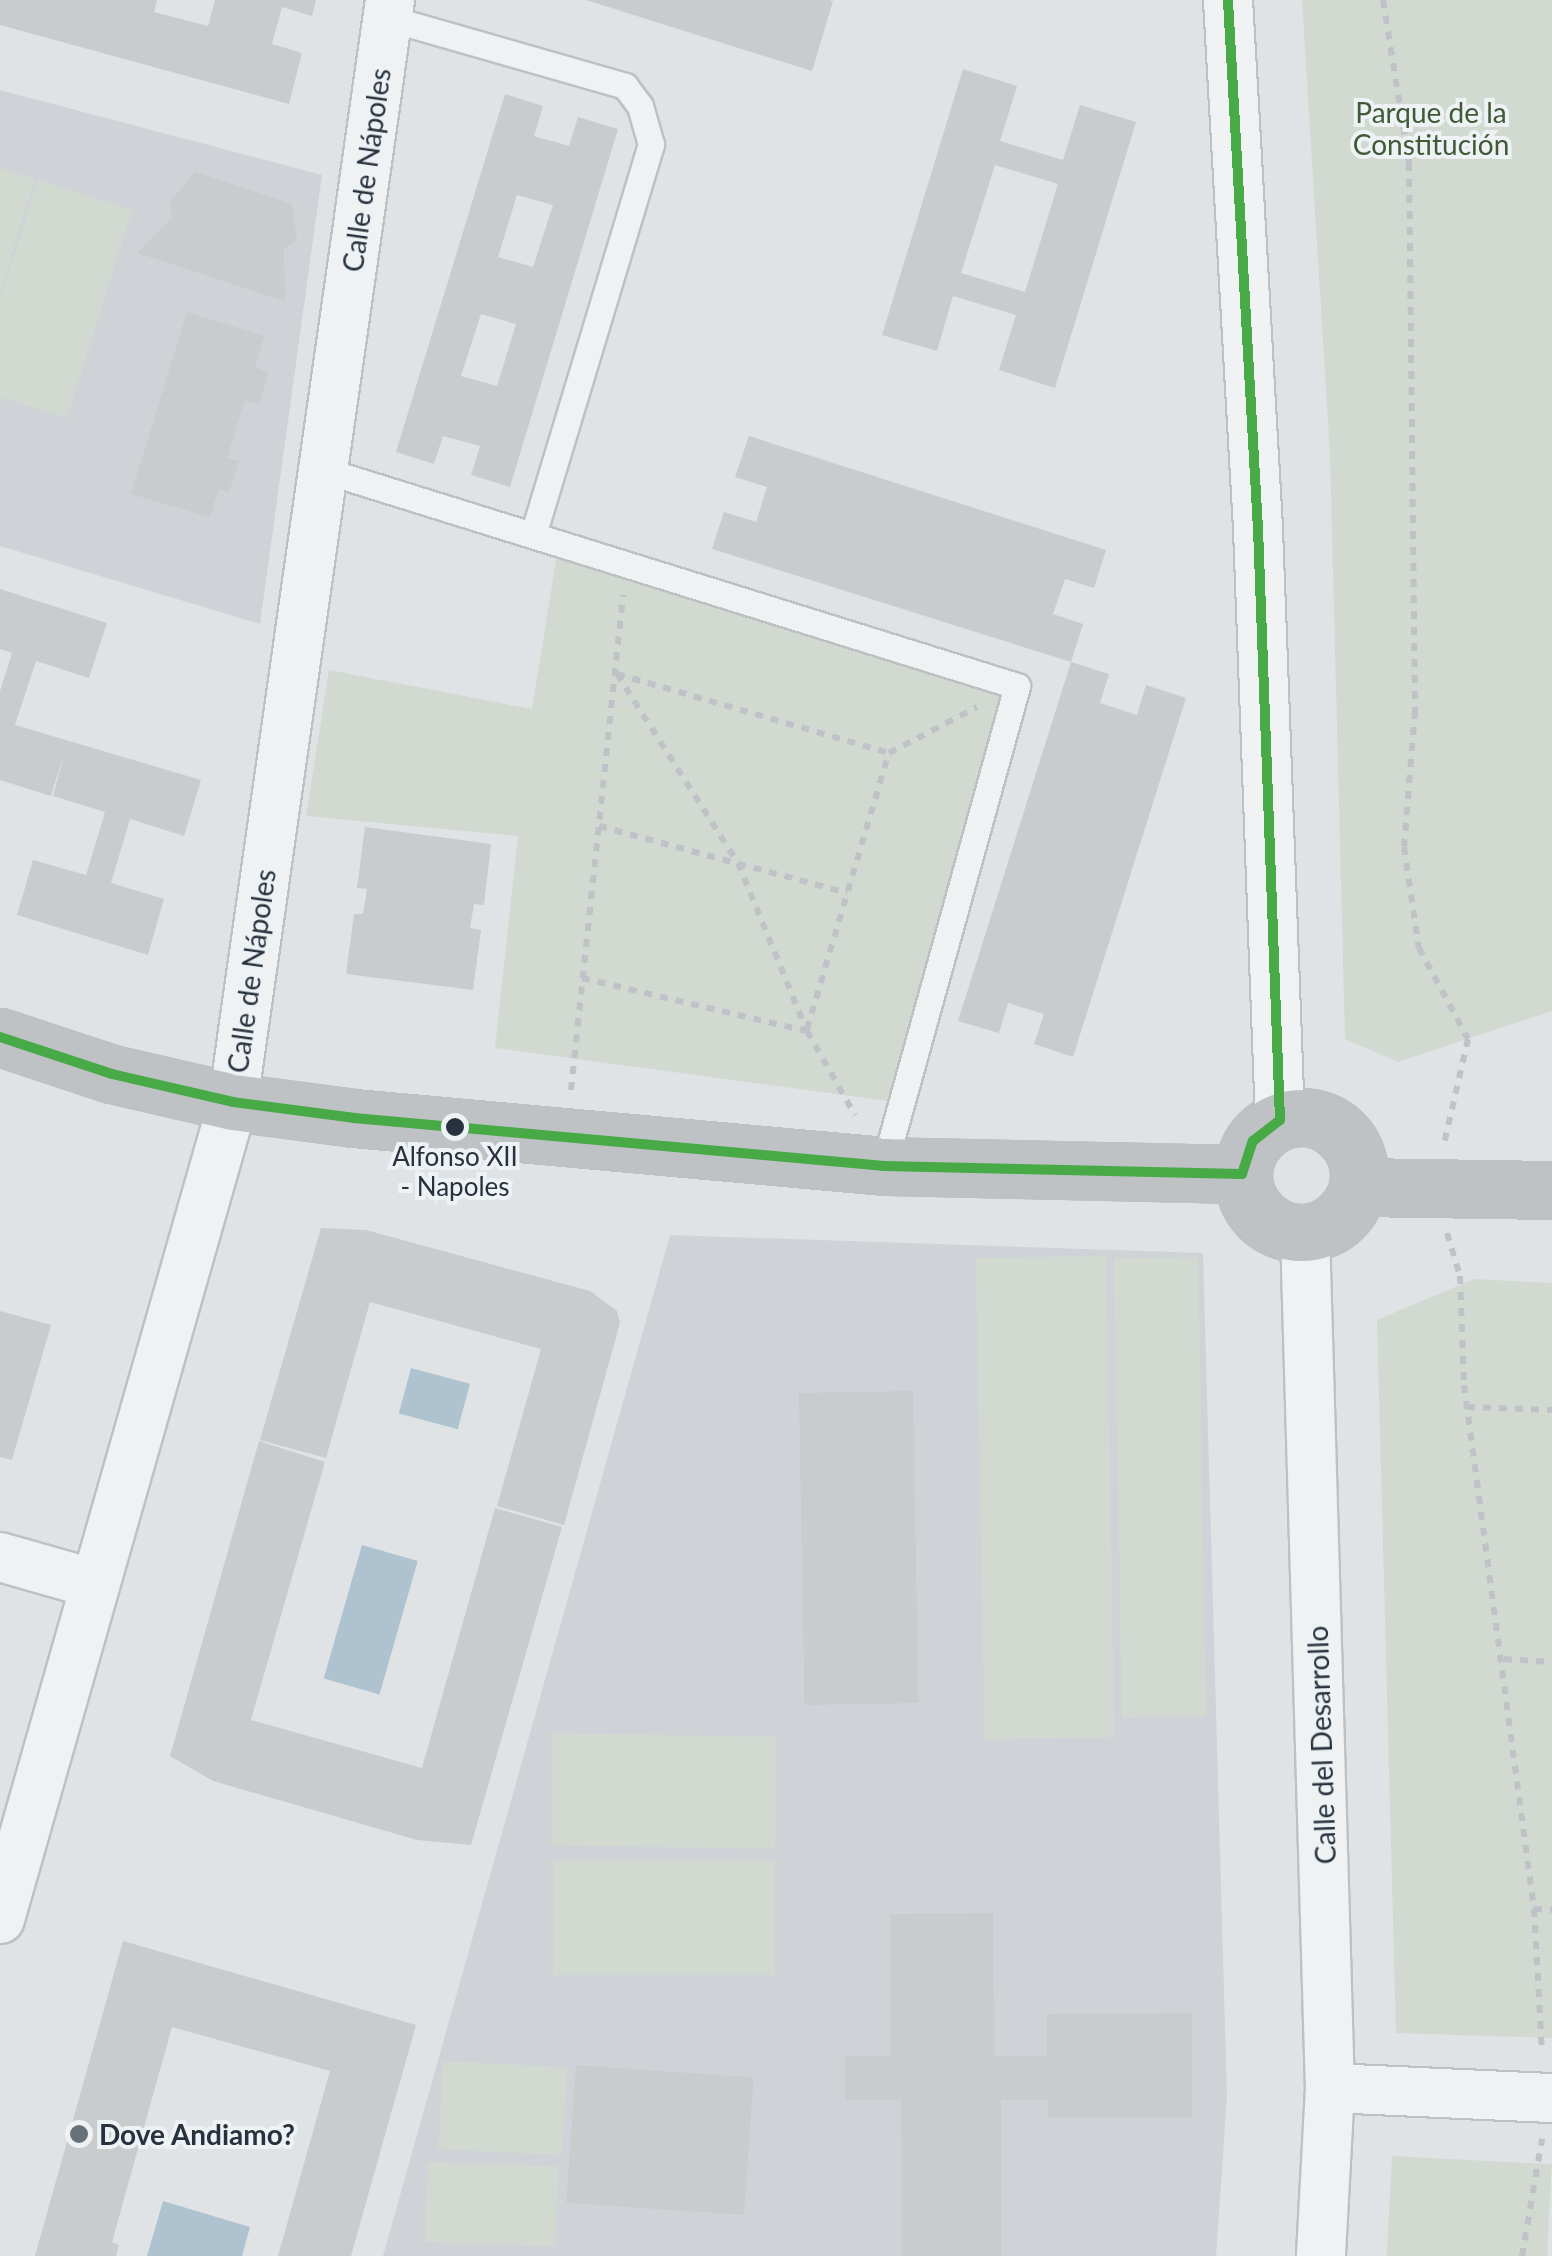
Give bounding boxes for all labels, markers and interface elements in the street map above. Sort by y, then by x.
street label: Calle de Nápoles [335,66,397,274]
park label: Parque de la Constitución [1353,95,1509,161]
street label: Calle de Nápoles [220,867,282,1075]
marker: Alfonso XII - Napoles [445,1117,465,1137]
place label: Alfonso XII - Napoles [392,1141,518,1202]
street label: Calle del Desarrollo [1300,1625,1342,1865]
place label: Dove Andiamo? [99,2117,296,2151]
marker: Dove Andiamo? [68,2123,90,2145]

